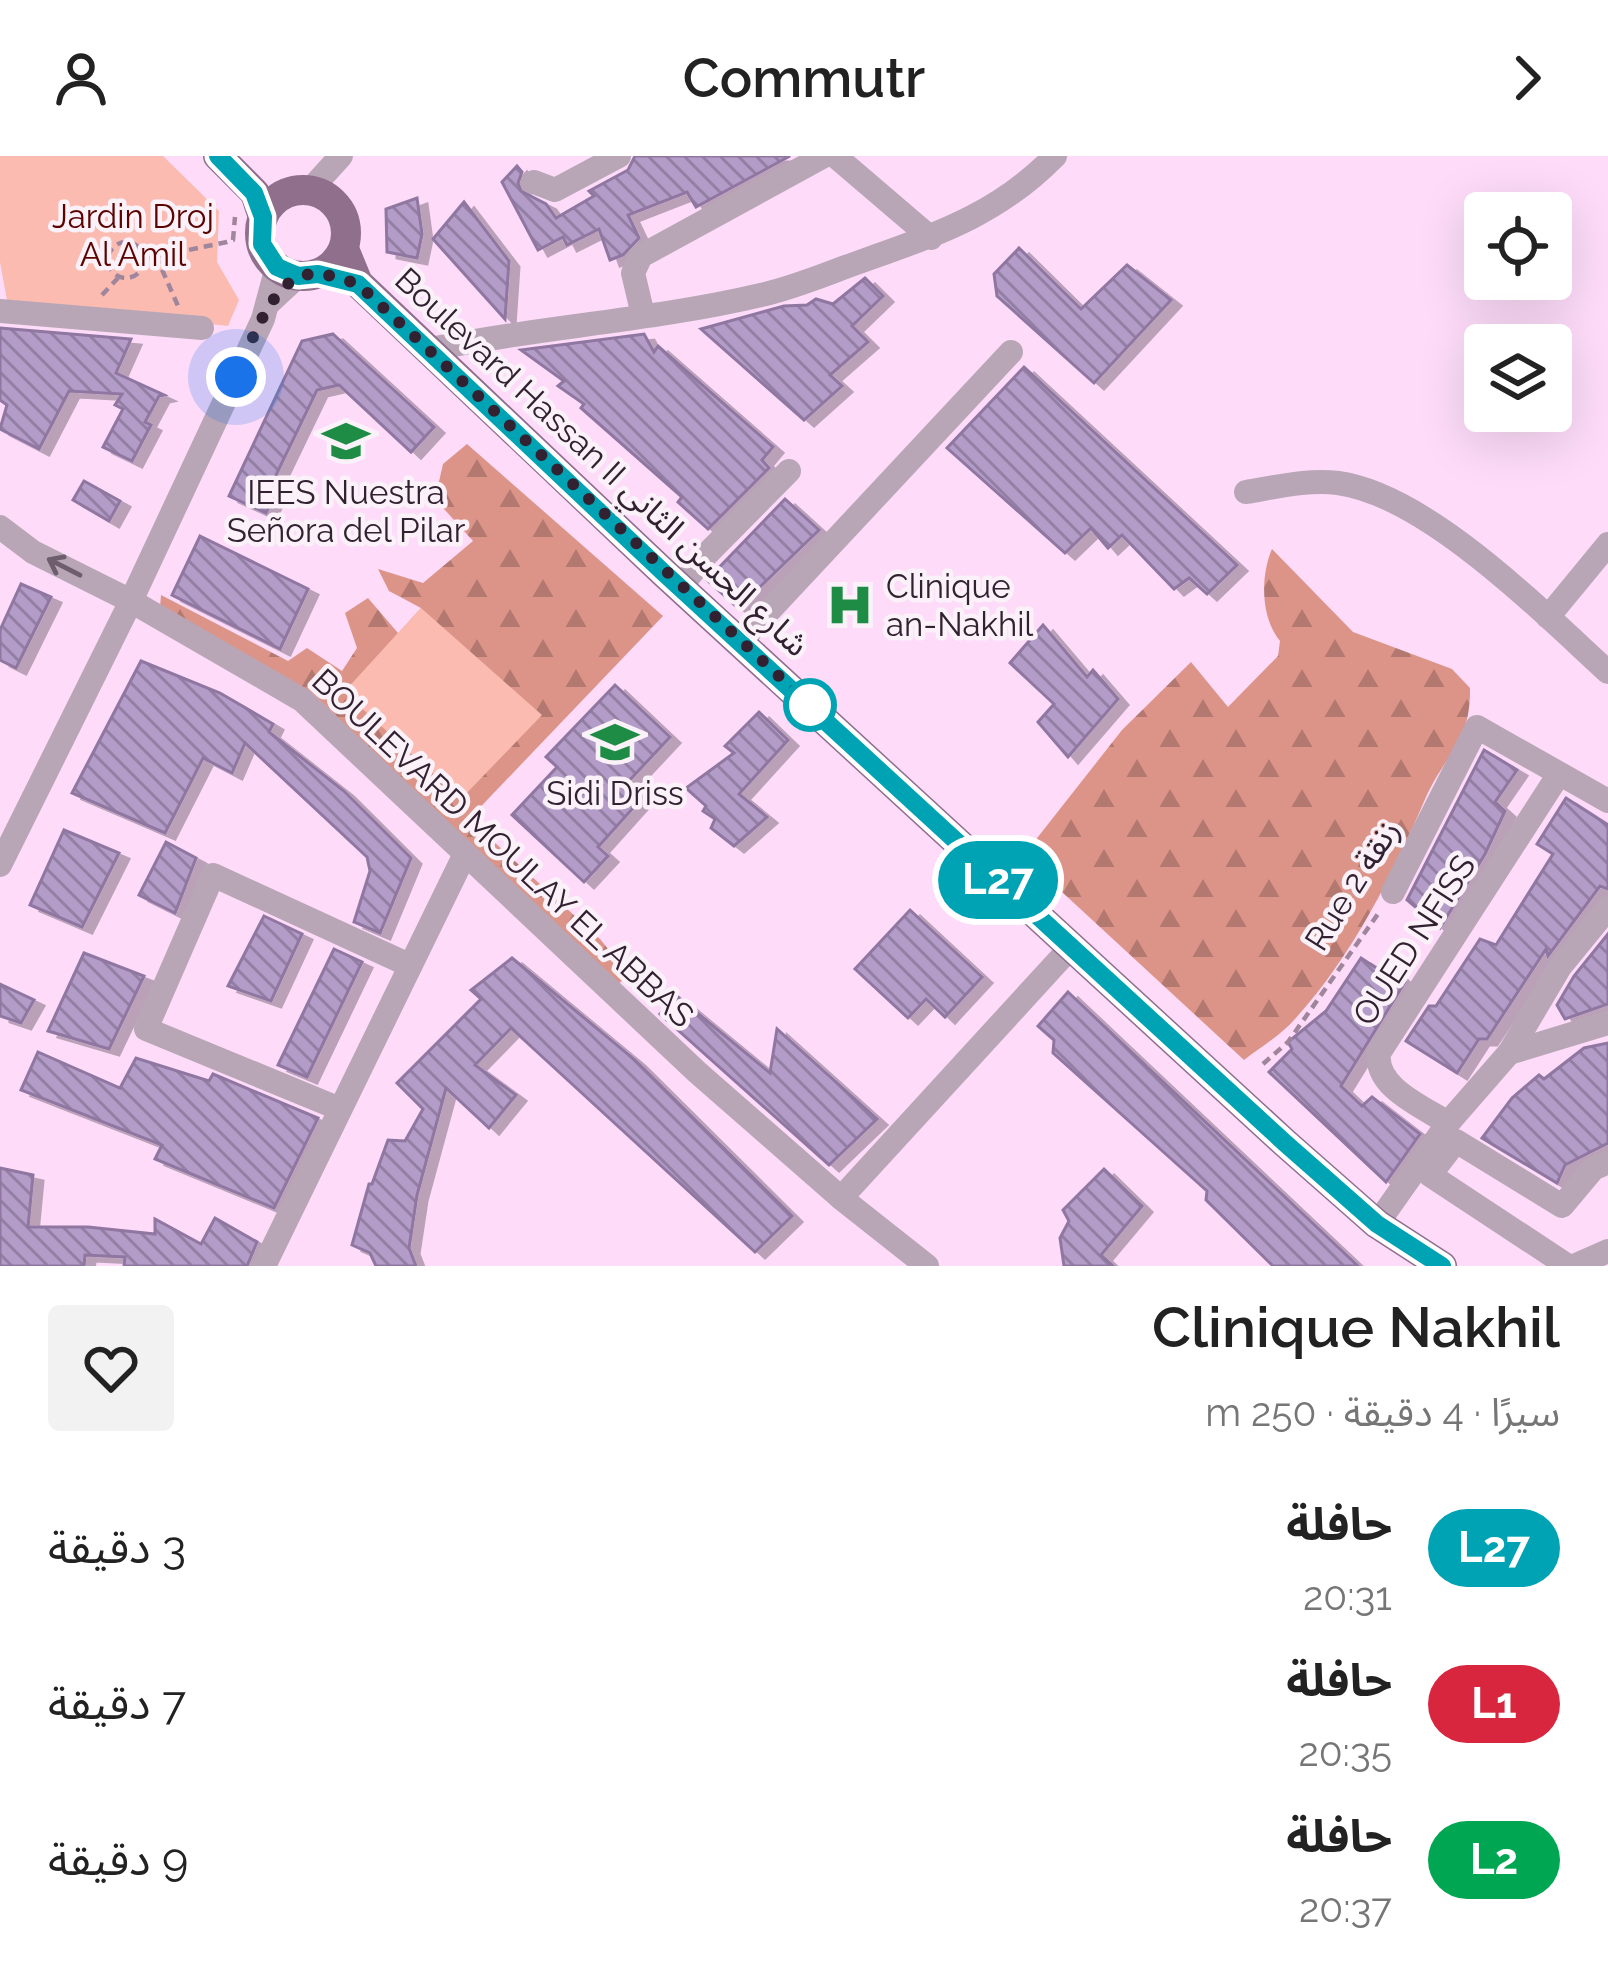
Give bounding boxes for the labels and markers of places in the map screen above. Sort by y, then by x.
school or university icon: IEES Nuestra Señora del Pilar [321,416,371,466]
place label: IEES Nuestra Señora del Pilar [227,473,466,550]
place label: Clinique an-Nakhil [886,567,1034,644]
hospital icon: Clinique an-Nakhil [825,580,875,630]
unlabelled marker [785,680,835,730]
school or university icon: Sidi Driss [590,717,640,767]
place label: Sidi Driss [546,774,684,813]

